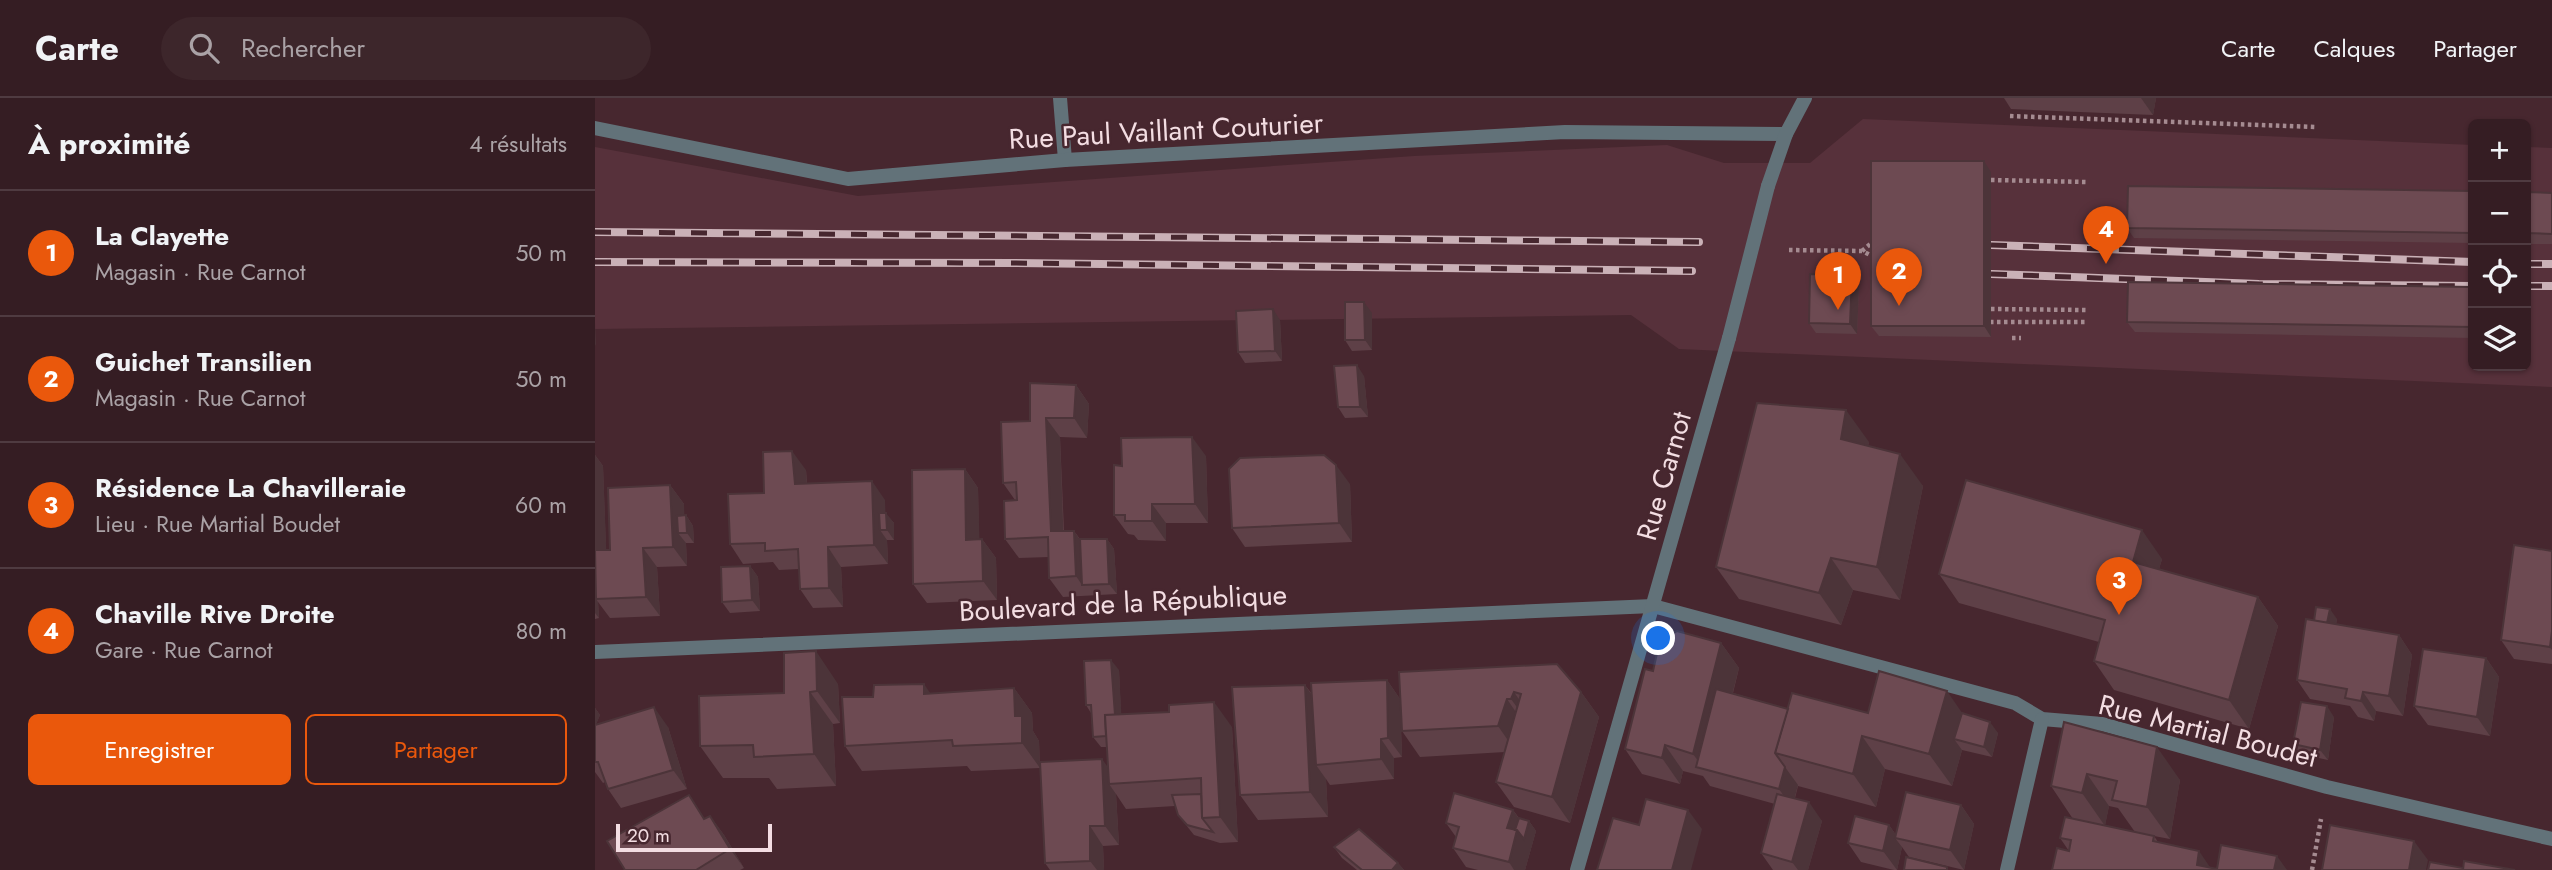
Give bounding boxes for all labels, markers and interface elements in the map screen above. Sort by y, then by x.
search box [161,17,651,80]
text: Carte [35,25,119,72]
icon: search [185,29,223,67]
text: Rechercher [241,29,365,67]
text: Carte [2221,31,2275,66]
text: Calques [2313,31,2395,66]
text: Partager [2433,31,2517,66]
street label: Rue Paul Vaillant Couturier [1008,102,1325,160]
map controls [2468,119,2531,371]
button: + [2468,119,2531,182]
text: À proximité [28,122,191,165]
text: 4 résultats [469,127,567,161]
button: − [2468,182,2531,245]
pin: 4 [2083,206,2129,264]
text: La Clayette [95,217,229,255]
text: 1 [45,236,57,270]
text: 50 m [515,236,567,270]
button: locate [2468,245,2531,308]
pin: 2 [1876,248,1922,306]
pin: 1 [1815,252,1861,310]
text: Magasin · Rue Carnot [95,255,305,289]
button: layers [2468,308,2531,371]
text: Guichet Transilien [95,343,312,381]
text: 2 [43,362,59,396]
text: 50 m [515,362,567,396]
text: Magasin · Rue Carnot [95,381,305,415]
street label: Rue Carnot [1626,407,1702,545]
text: Résidence La Chavilleraie [95,469,406,507]
text: 3 [44,488,58,522]
text: 60 m [515,488,567,522]
text: Lieu · Rue Martial Boudet [95,507,340,541]
pin: 3 [2096,557,2142,615]
street label: Boulevard de la République [958,574,1288,632]
text: Chaville Rive Droite [95,595,335,633]
text: 4 [43,614,59,648]
text: 80 m [516,614,567,648]
your location [1641,621,1675,655]
text: Gare · Rue Carnot [95,633,273,667]
street label: Rue Martial Boudet [2094,684,2322,778]
button: Enregistrer [28,714,291,785]
button: Partager [305,714,567,785]
scale bar [616,821,772,853]
text: 20 m [627,822,670,849]

